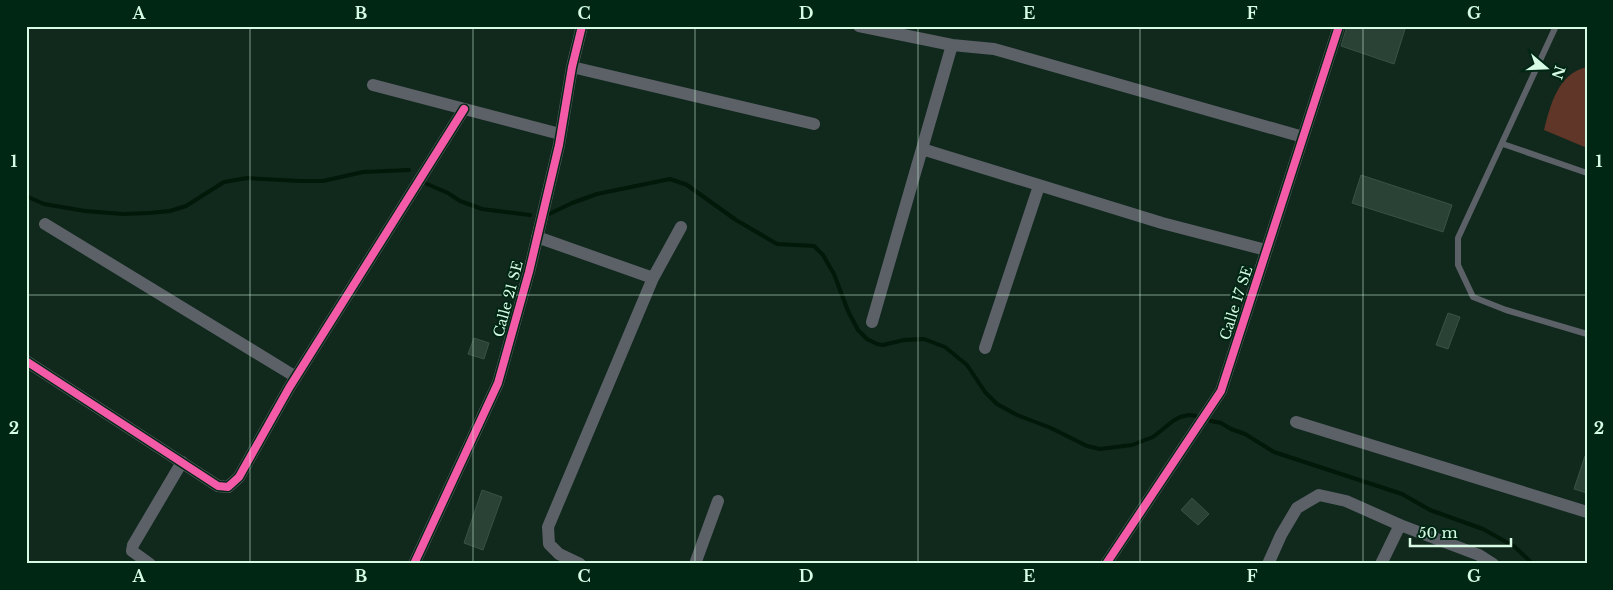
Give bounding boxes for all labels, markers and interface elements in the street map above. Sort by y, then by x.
text: A [132,3,147,23]
text: B [355,3,368,23]
text: C [577,3,591,23]
text: D [799,3,813,23]
text: E [1023,3,1035,23]
text: F [1246,3,1258,23]
text: G [1467,3,1481,23]
north arrow [1520,42,1570,92]
text: N [1548,63,1569,81]
text: 1 [11,151,18,171]
text: 1 [1596,151,1603,171]
street label: Calle 21 SE [489,259,527,339]
street label: Calle 17 SE [1216,264,1256,342]
text: 2 [9,418,19,438]
text: 2 [1594,418,1604,438]
scale bar [1410,515,1512,547]
text: 50 m [1418,523,1458,542]
text: A [132,566,147,586]
text: B [355,566,368,586]
text: C [577,566,591,586]
text: D [799,566,813,586]
text: E [1023,566,1035,586]
text: F [1246,566,1258,586]
text: G [1467,566,1481,586]

